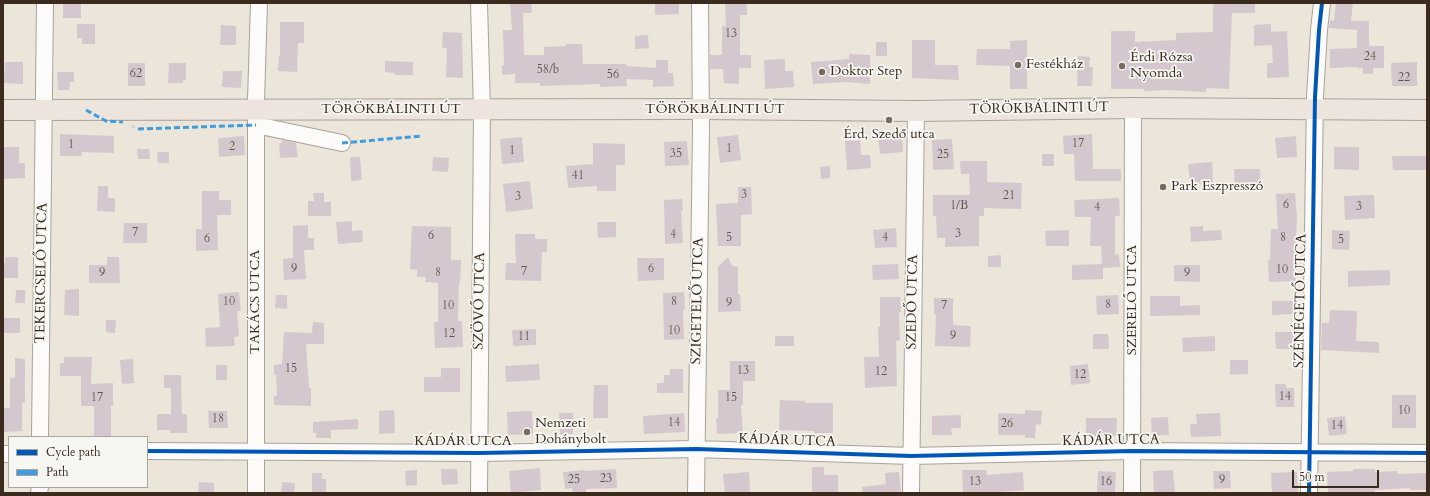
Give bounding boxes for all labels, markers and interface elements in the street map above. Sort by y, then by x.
house number: 13 [725,27,737,41]
place label: Érdi Rózsa Nyomda [1130,50,1193,82]
house number: 24 [1364,50,1376,64]
place label: Festékház [1026,57,1083,73]
marker: Festékház [1013,60,1023,70]
marker: Érdi Rózsa Nyomda [1117,61,1127,71]
house number: 58/b [537,63,559,77]
place label: Doktor Step [830,64,903,80]
house number: 62 [130,67,142,81]
marker: Doktor Step [817,67,827,77]
house number: 56 [607,68,619,82]
house number: 22 [1398,71,1410,85]
street label: TÖRÖKBÁLINTI ÚT [969,99,1109,119]
street label: TÖRÖKBÁLINTI ÚT [321,102,461,118]
street label: TÖRÖKBÁLINTI ÚT [645,102,785,118]
marker: Érd, Szedő utca [884,115,894,125]
place label: Érd, Szedő utca [843,127,935,143]
house number: 17 [1072,137,1084,151]
house number: 1 [68,138,74,152]
house number: 2 [229,140,235,154]
house number: 1 [726,142,732,156]
house number: 1 [509,144,515,158]
house number: 35 [670,147,682,161]
house number: 25 [937,148,949,162]
house number: 41 [572,169,584,183]
place label: Park Eszpresszó [1171,179,1263,195]
marker: Park Eszpresszó [1158,182,1168,192]
house number: 3 [741,188,747,202]
house number: 21 [1003,189,1015,203]
house number: 3 [515,190,521,204]
house number: 6 [1283,198,1289,212]
house number: 1/B [950,199,968,213]
house number: 3 [1356,200,1362,214]
house number: 4 [1094,201,1100,215]
street label: TEKERCSELŐ UTCA [32,203,52,343]
house number: 7 [132,226,138,240]
house number: 3 [955,227,961,241]
house number: 4 [670,228,676,242]
house number: 6 [428,229,434,243]
house number: 5 [726,231,732,245]
house number: 4 [882,231,888,245]
house number: 8 [1280,231,1286,245]
house number: 6 [204,232,210,246]
house number: 5 [1338,233,1344,247]
street label: SZÉNÉGETŐ UTCA [1291,234,1311,368]
street label: SZIGETELŐ UTCA [688,237,708,365]
street label: SZERELŐ UTCA [1125,245,1141,355]
street label: TAKÁCS UTCA [248,250,264,354]
street label: SZÖVŐ UTCA [471,252,489,350]
street label: SZEDŐ UTCA [904,254,922,350]
house number: 9 [291,262,297,276]
house number: 6 [648,262,654,276]
house number: 10 [1276,263,1288,277]
house number: 7 [521,265,527,279]
house number: 9 [99,266,105,280]
house number: 8 [435,266,441,280]
house number: 9 [1184,266,1190,280]
house number: 10 [223,295,235,309]
house number: 8 [671,295,677,309]
house number: 9 [726,296,732,310]
house number: 8 [1105,298,1111,312]
house number: 10 [442,299,454,313]
house number: 7 [941,299,947,313]
house number: 10 [668,324,680,338]
house number: 12 [443,327,455,341]
house number: 9 [950,329,956,343]
house number: 11 [518,330,530,344]
house number: 15 [285,362,297,376]
house number: 13 [737,364,749,378]
house number: 12 [875,365,887,379]
house number: 12 [1074,368,1086,382]
house number: 14 [1279,390,1291,404]
house number: 17 [91,391,103,405]
house number: 15 [725,391,737,405]
house number: 10 [1398,404,1410,418]
house number: 18 [212,412,224,426]
place label: Nemzeti Dohánybolt [535,416,606,448]
house number: 14 [668,416,680,430]
house number: 26 [1001,417,1013,431]
house number: 14 [1331,419,1343,433]
marker: Nemzeti Dohánybolt [522,427,532,437]
street label: KÁDÁR UTCA [738,431,836,451]
street label: KÁDÁR UTCA [1062,432,1160,450]
street label: KÁDÁR UTCA [414,434,512,450]
legend [8,436,148,488]
text: Cycle path [46,444,101,460]
scale bar [1294,462,1381,488]
text: Path [46,464,69,480]
text: 50 m [1299,469,1325,485]
house number: 23 [600,472,612,486]
house number: 25 [568,473,580,487]
house number: 9 [1219,473,1225,487]
house number: 13 [969,475,981,489]
house number: 16 [1100,475,1112,489]

